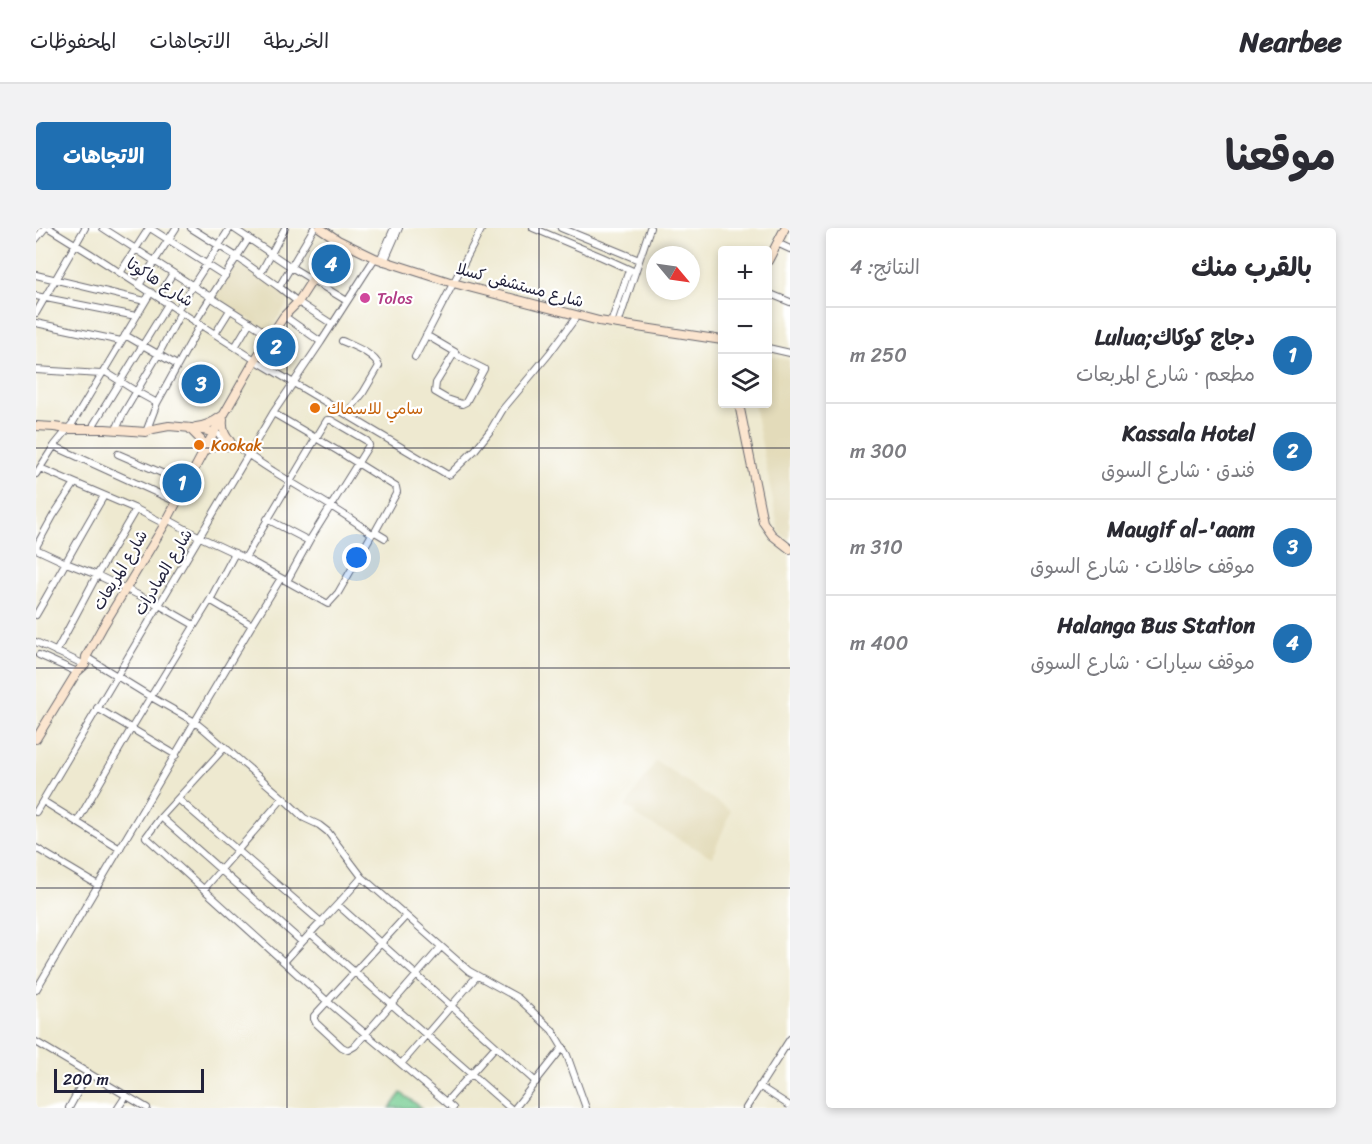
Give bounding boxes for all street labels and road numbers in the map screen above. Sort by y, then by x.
street label: شارع هاكوتا [120,249,200,315]
street label: شارع مستشفى كسلا [453,254,587,316]
street label: شارع الصادرات [125,523,201,621]
street label: شارع المربعات [84,524,156,616]

